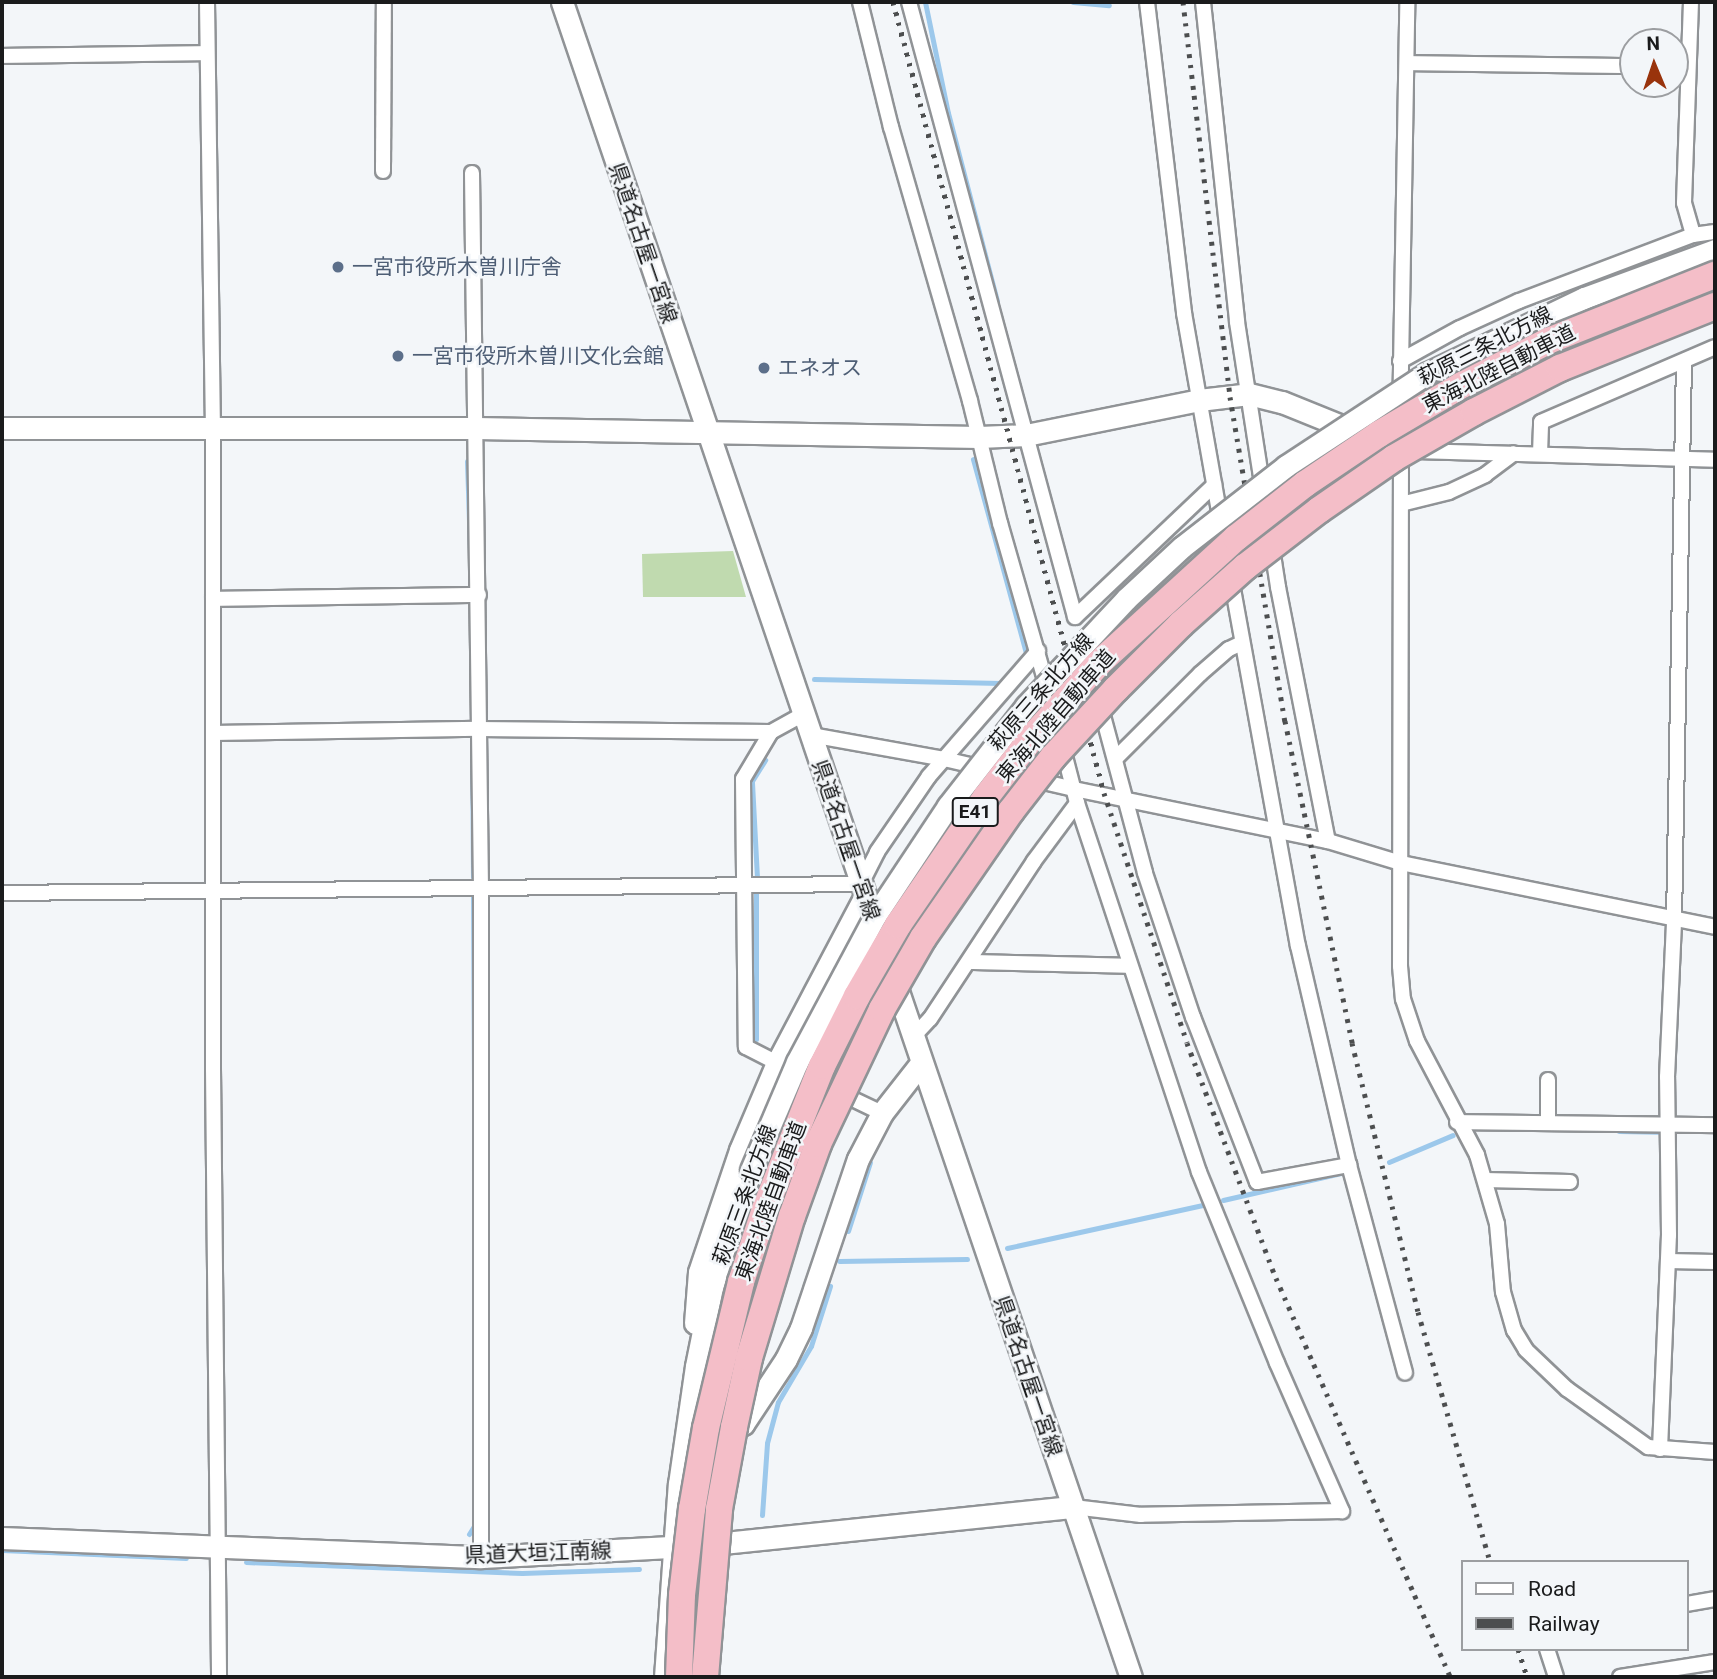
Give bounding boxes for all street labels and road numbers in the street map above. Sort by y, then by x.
street label: 県道名古屋一宮線 [604,159,682,327]
street label: 萩原三条北方線 [1414,301,1556,391]
street label: 東海北陸自動車道 [1418,320,1580,418]
street label: 萩原三条北方線 [983,628,1099,756]
street label: 東海北陸自動車道 [991,644,1121,788]
street label: 県道名古屋一宮線 [807,756,885,924]
road number: E41 [950,796,1000,828]
street label: 東海北陸自動車道 [730,1118,812,1284]
street label: 萩原三条北方線 [708,1122,782,1268]
street label: 県道名古屋一宮線 [989,1292,1067,1460]
street label: 県道大垣江南線 [464,1538,612,1568]

